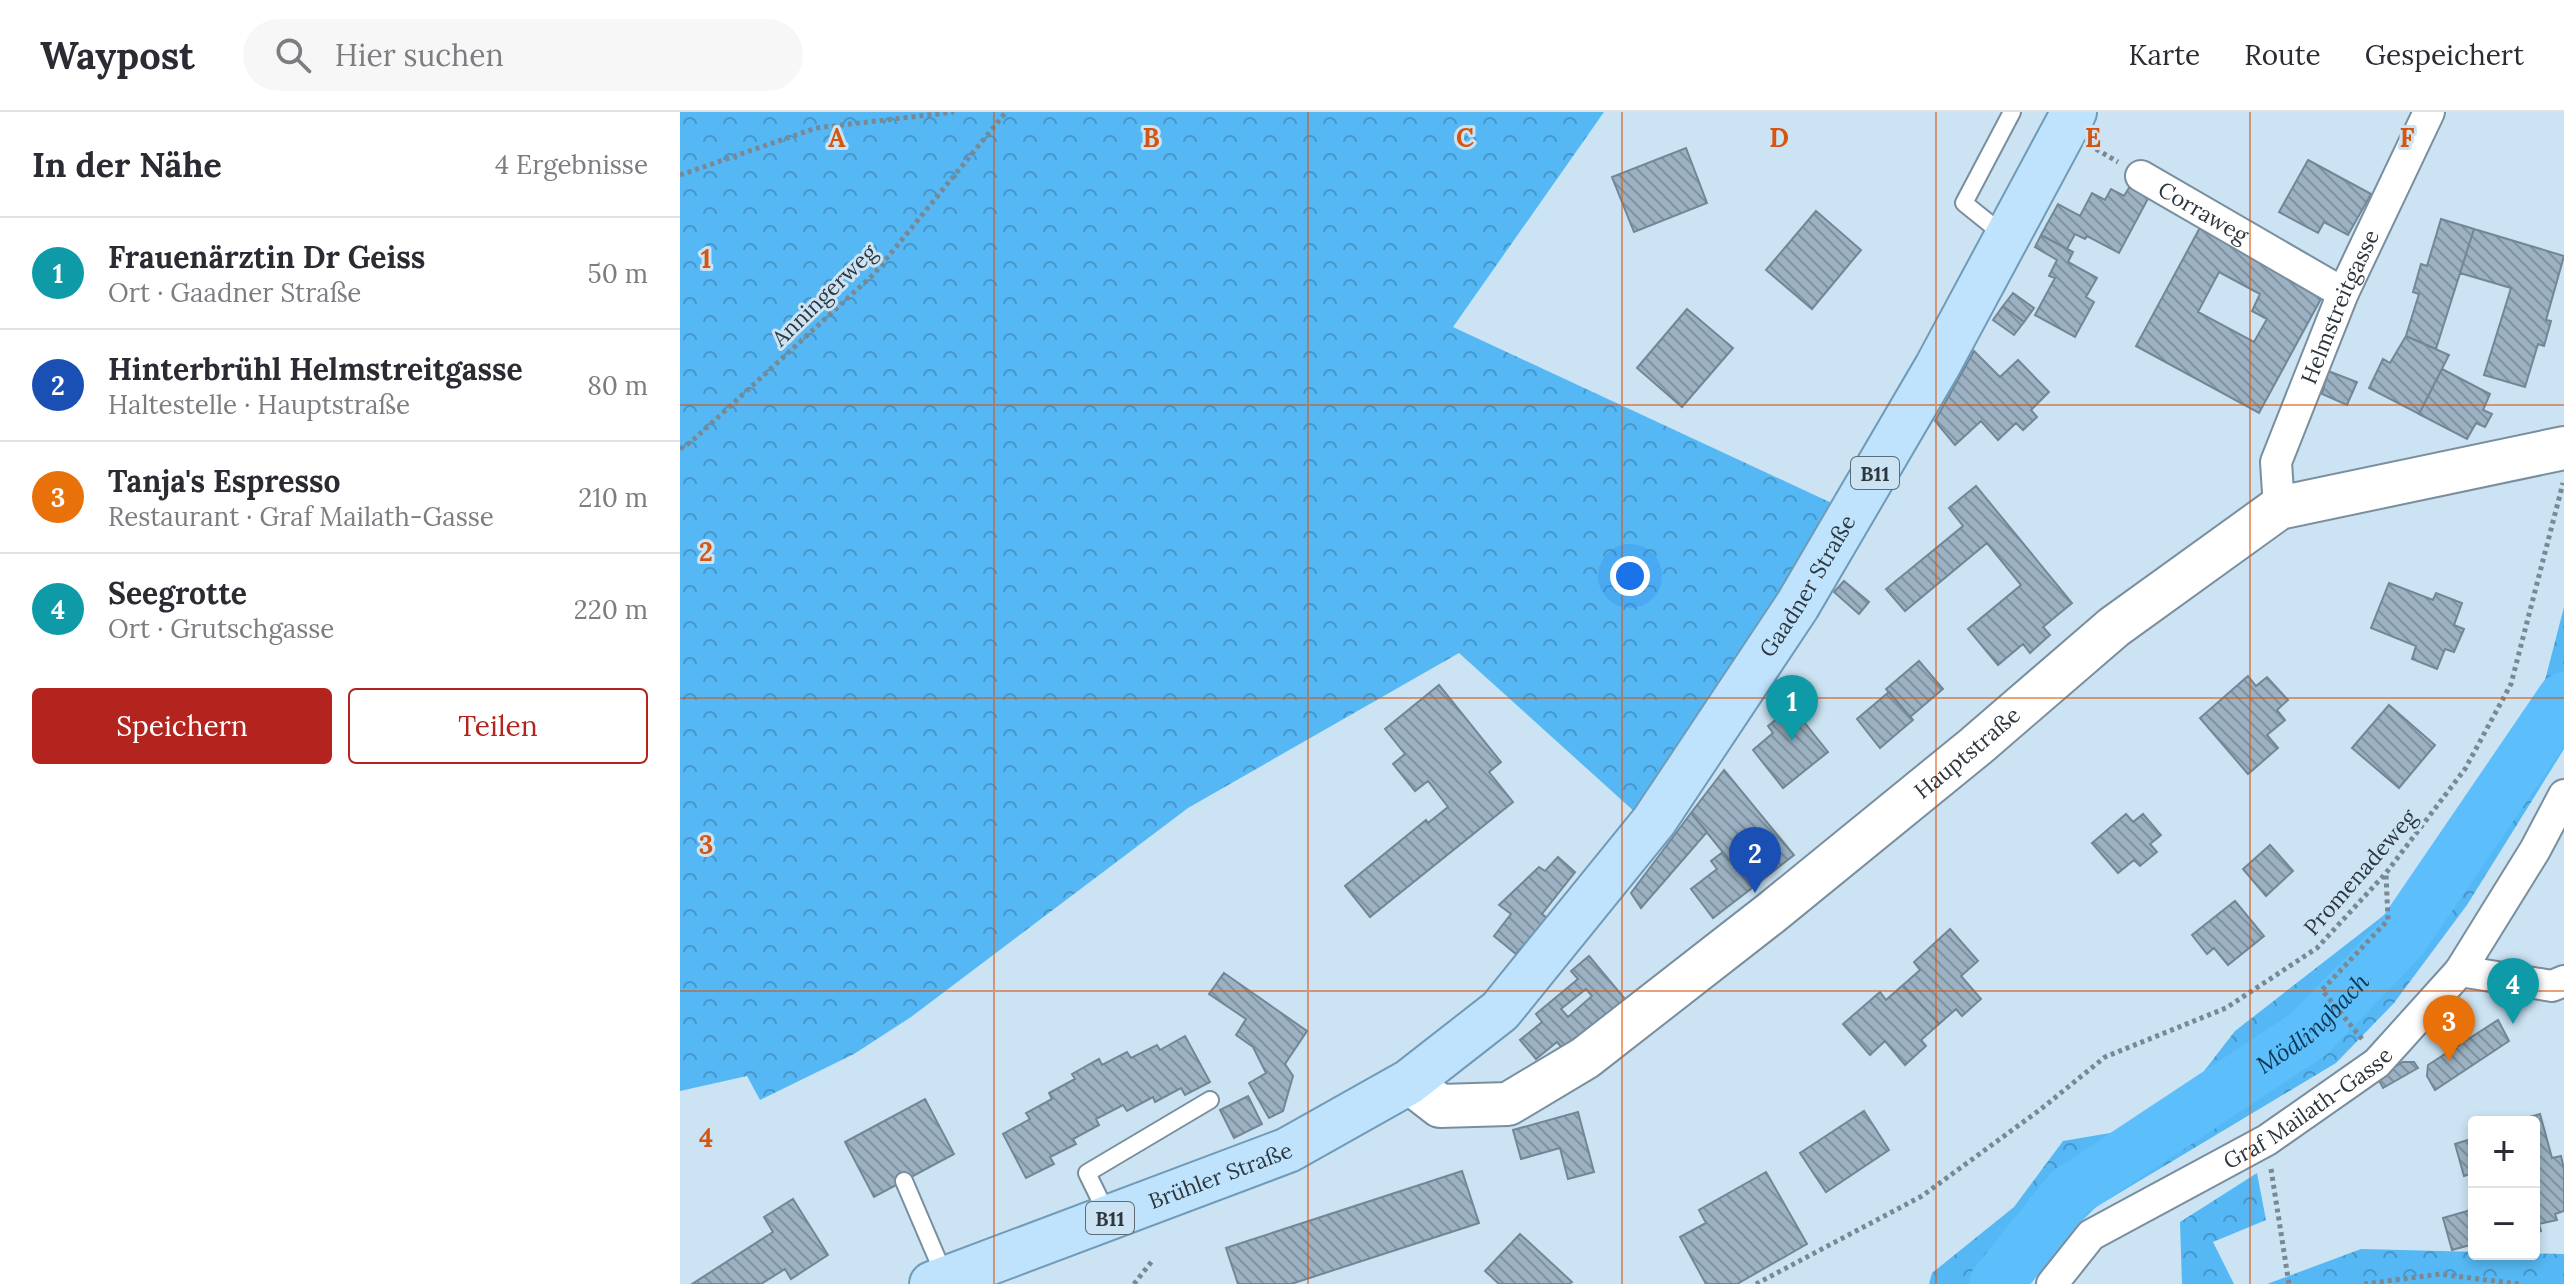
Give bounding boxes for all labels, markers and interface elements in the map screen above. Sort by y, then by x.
search box [243,19,803,91]
text: Waypost [40,31,195,79]
icon: search [271,33,315,77]
text: Hier suchen [335,36,504,74]
text: Karte [2128,37,2200,73]
text: Route [2244,37,2321,73]
text: Gespeichert [2365,37,2524,73]
text: A [828,121,846,154]
text: B [1142,121,1160,154]
text: C [1456,121,1474,154]
text: D [1769,121,1789,154]
text: E [2085,121,2101,154]
text: F [2400,121,2415,154]
text: In der Nähe [32,143,222,186]
text: 4 Ergebnisse [495,148,648,181]
street label: Corraweg [2153,175,2254,250]
street label: Helmstreitgasse [2294,225,2385,388]
street label: Anningerweg [765,237,883,353]
text: Frauenärztin Dr Geiss [108,238,425,276]
text: 1 [701,242,711,275]
text: 1 [53,257,63,290]
text: 50 m [588,257,648,290]
text: Ort · Gaadner Straße [108,276,361,309]
text: Hinterbrühl Helmstreitgasse [108,350,523,388]
text: 2 [51,369,65,402]
text: 80 m [587,369,648,402]
text: Haltestelle · Hauptstraße [108,388,410,421]
road number: B11 [1851,457,1899,489]
text: Tanja's Espresso [108,462,341,500]
text: 3 [51,481,65,514]
text: 210 m [578,481,648,514]
text: Restaurant · Graf Mailath-Gasse [108,500,494,533]
street label: Gaadner Straße [1753,510,1861,662]
text: 2 [699,535,713,568]
your location [1610,556,1650,596]
text: Seegrotte [108,574,247,612]
text: 4 [51,593,65,626]
text: 220 m [574,593,648,626]
text: Ort · Grutschgasse [108,612,334,645]
pin: 1 [1766,675,1818,741]
button: Speichern [32,688,332,764]
button: Teilen [348,688,648,764]
street label: Hauptstraße [1908,700,2026,805]
street label: Promenadeweg [2297,802,2423,941]
pin: 2 [1729,827,1781,893]
text: 3 [699,828,713,861]
pin: 4 [2487,958,2539,1024]
water label: Mödlingbach [2250,966,2375,1080]
pin: 3 [2423,995,2475,1061]
street label: Graf Mailath-Gasse [2218,1041,2398,1175]
map controls [2468,1116,2540,1260]
button: + [2468,1116,2540,1188]
text: 4 [699,1121,713,1154]
street label: Brühler Straße [1145,1136,1296,1215]
button: − [2468,1188,2540,1260]
road number: B11 [1086,1202,1134,1234]

